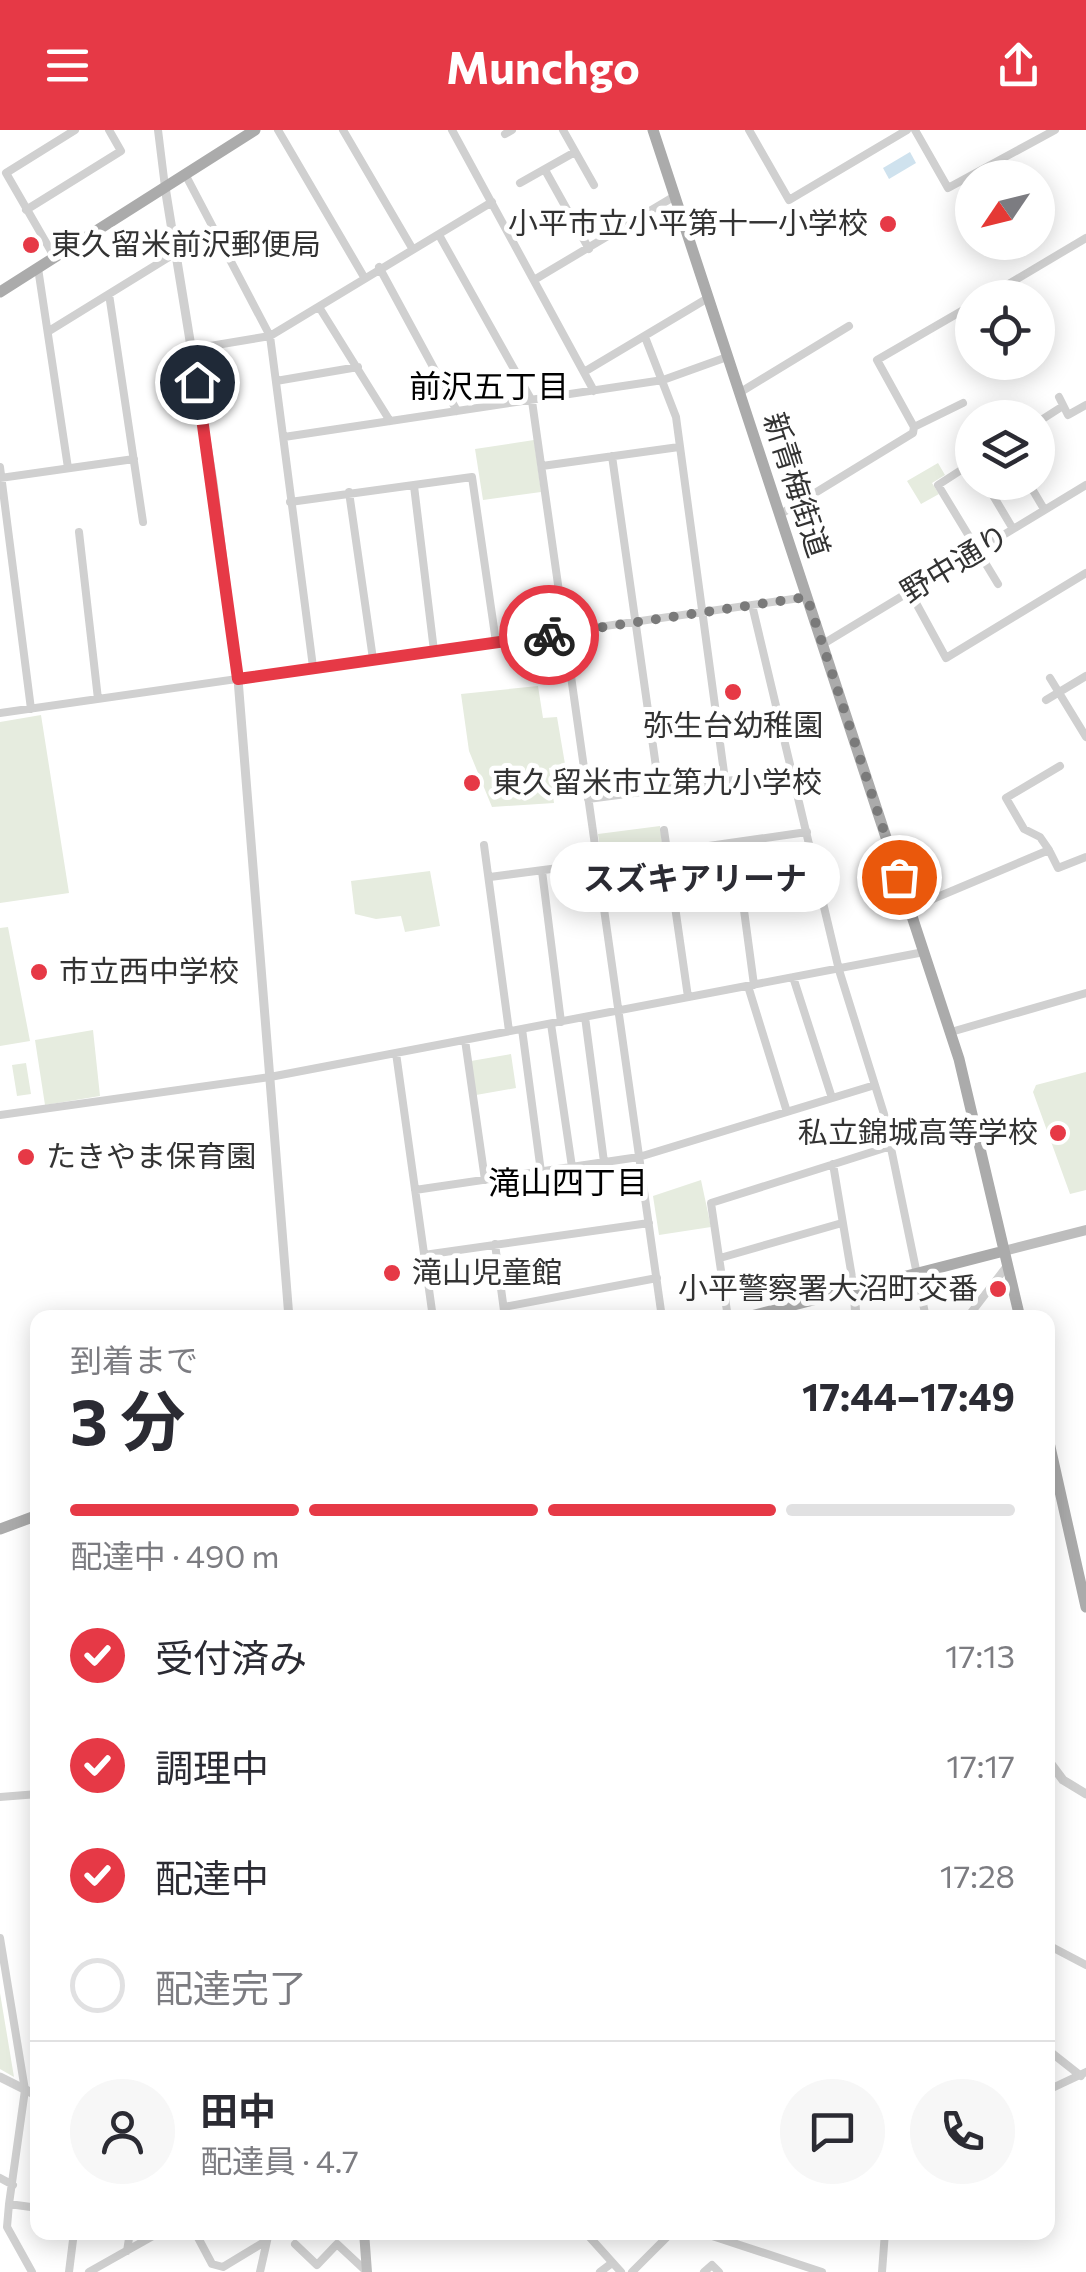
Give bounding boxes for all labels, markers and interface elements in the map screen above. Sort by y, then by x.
icon: menu [40,38,95,93]
text: Munchgo [446,38,640,93]
icon: share [991,38,1046,93]
north arrow [955,160,1055,260]
map controls [955,160,1055,500]
place label: 小平市立小平第十一小学校 [508,203,868,240]
marker: 小平市立小平第十一小学校 [877,213,899,235]
place label: 東久留米前沢郵便局 [51,224,321,261]
marker: 東久留米前沢郵便局 [20,234,42,256]
button: locate [955,280,1055,380]
pin [155,340,240,425]
icon: home [170,355,225,410]
district label: 前沢五丁目 [409,365,569,405]
button: layers [955,400,1055,500]
street label: 新青梅街道 [758,407,839,561]
street label: 野中通り [893,515,1015,609]
courier [499,585,599,685]
icon: bike [522,608,577,663]
marker: 弥生台幼稚園 [722,681,744,703]
place label: 弥生台幼稚園 [643,705,823,742]
place label: 東久留米市立第九小学校 [492,762,822,799]
marker: 東久留米市立第九小学校 [461,772,483,794]
pin [857,835,942,920]
callout: スズキアリーナ [549,842,839,912]
icon: bag [872,850,927,905]
text: スズキアリーナ [583,857,807,897]
place label: 市立西中学校 [59,951,239,988]
marker: 市立西中学校 [28,961,50,983]
place label: 私立錦城高等学校 [798,1112,1038,1149]
marker: 私立錦城高等学校 [1047,1122,1069,1144]
place label: たきやま保育園 [46,1136,256,1173]
marker: たきやま保育園 [15,1146,37,1168]
district label: 滝山四丁目 [488,1161,648,1201]
place label: 滝山児童館 [412,1252,562,1289]
marker: 滝山児童館 [381,1262,403,1284]
place label: 小平警察署大沼町交番 [678,1268,978,1305]
marker: 小平警察署大沼町交番 [987,1278,1009,1300]
text: 到着まで [70,1339,198,1379]
text: 17:44–17:49 [802,1372,1015,1419]
text: 3 分 [70,1379,185,1458]
text: 配達中 · 490 m [70,1535,279,1575]
icon: check [70,1628,125,1683]
text: 受付済み [155,1633,307,1680]
text: 17:13 [945,1635,1015,1675]
icon: check [70,1738,125,1793]
text: 調理中 [155,1743,269,1790]
text: 17:17 [946,1745,1015,1785]
icon: check [70,1848,125,1903]
text: 配達中 [155,1853,269,1900]
text: 17:28 [940,1855,1015,1895]
text: 配達完了 [155,1963,307,2010]
button: person [70,2079,175,2184]
button: chat [780,2079,885,2184]
button: phone [910,2079,1015,2184]
text: 田中 [200,2086,276,2133]
text: 配達員 · 4.7 [200,2140,359,2180]

